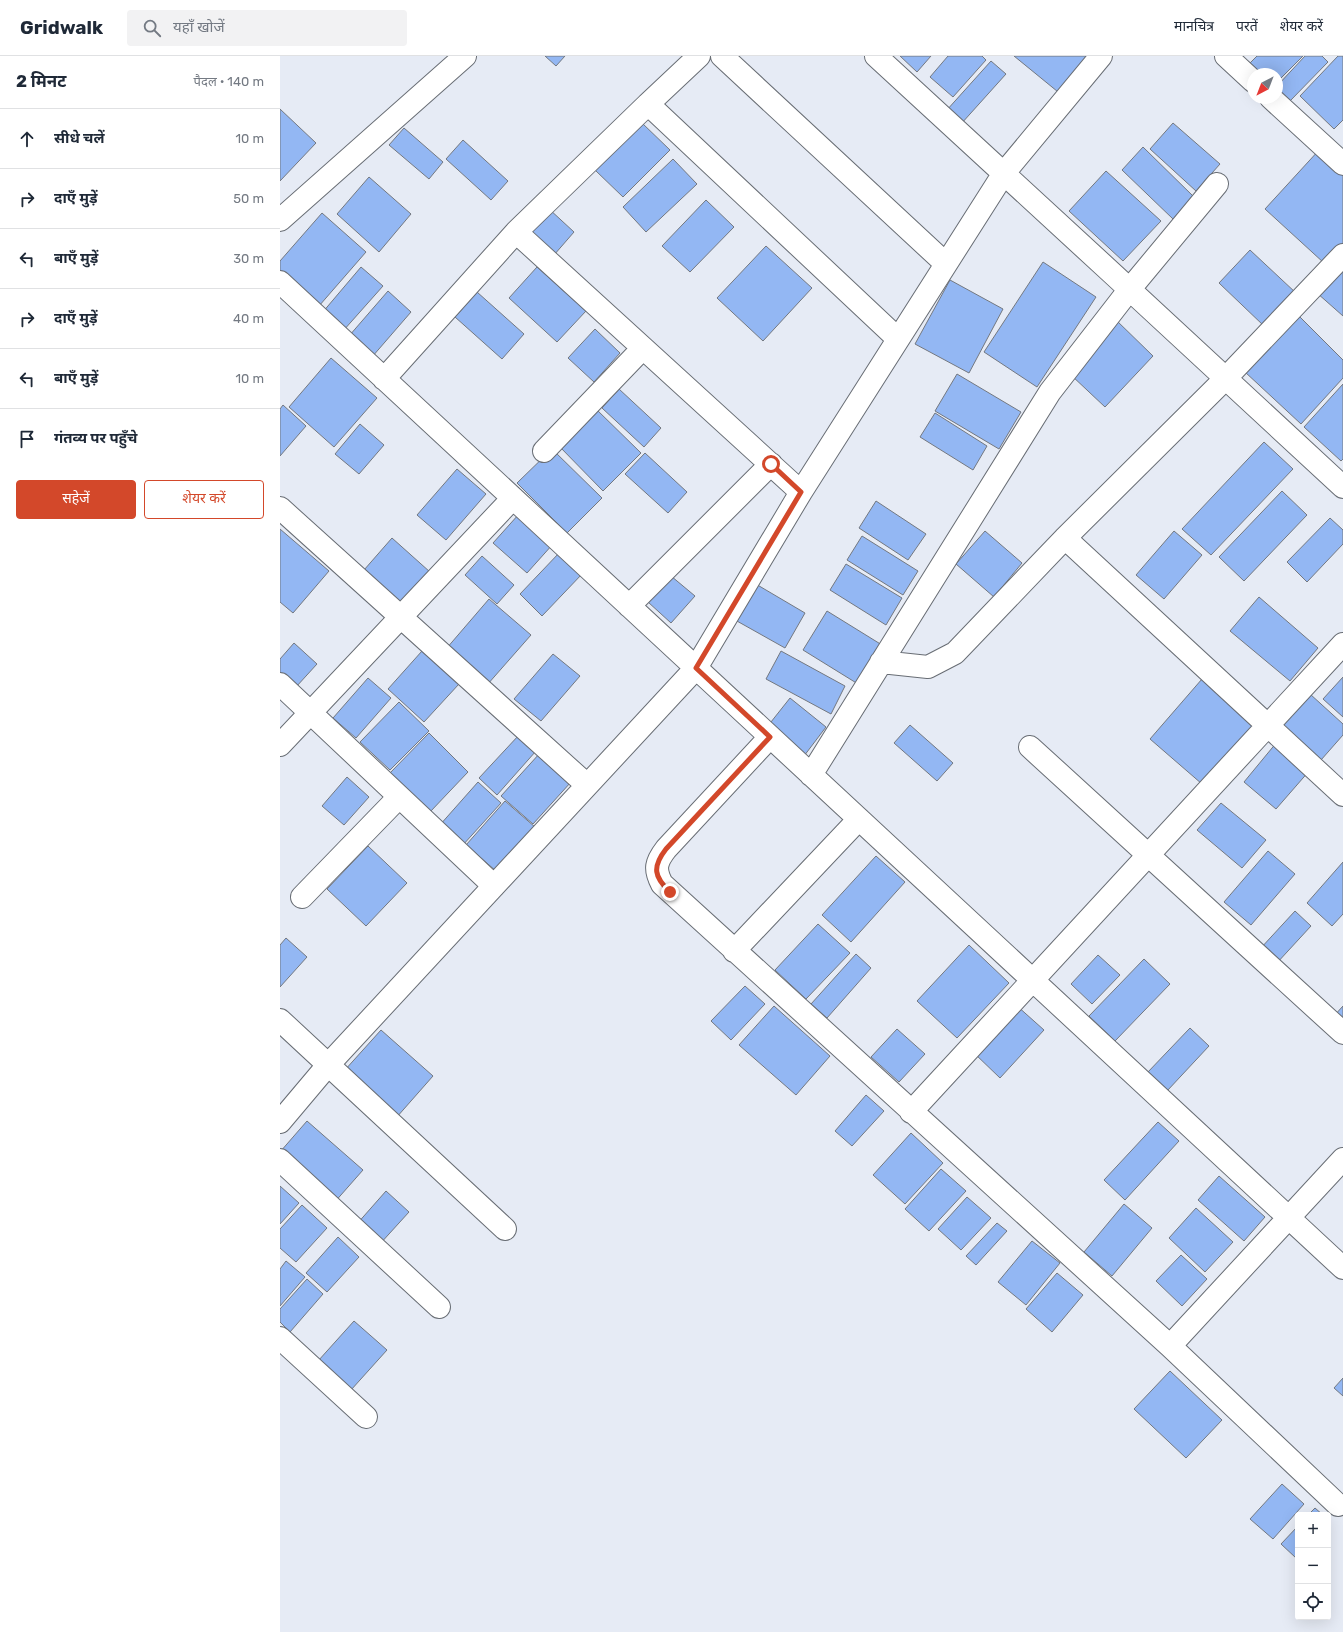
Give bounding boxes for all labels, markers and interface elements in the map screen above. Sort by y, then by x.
search box [127,10,407,46]
text: Gridwalk [20,16,103,39]
icon: search [141,17,163,39]
text: यहाँ खोजें [173,18,225,36]
text: मानचित्र [1174,18,1214,35]
text: परतें [1236,18,1258,35]
text: शेयर करें [1280,18,1323,35]
north arrow [1247,68,1283,104]
text: 2 मिनट [16,71,66,91]
text: पैदल · 140 m [194,74,264,89]
icon: ahead [16,128,38,150]
text: सीधे चलें [54,129,104,147]
text: 10 m [235,131,264,146]
icon: right [16,188,38,210]
text: दाएँ मुड़ें [54,189,97,207]
text: 50 m [233,191,264,206]
icon: left [16,248,38,270]
text: बाएँ मुड़ें [54,249,98,267]
text: 30 m [233,251,264,266]
icon: right [16,308,38,330]
text: दाएँ मुड़ें [54,309,97,327]
text: 40 m [233,311,264,326]
icon: left [16,368,38,390]
text: बाएँ मुड़ें [54,369,98,387]
text: 10 m [235,371,264,386]
icon: arrive [16,428,38,450]
text: गंतव्य पर पहुँचे [54,429,138,447]
route start [762,455,780,473]
button: सहेजें [16,480,136,519]
button: शेयर करें [144,480,264,519]
route end [661,883,679,901]
map controls [1295,1512,1331,1620]
button: + [1295,1512,1331,1548]
button: − [1295,1548,1331,1584]
button: locate [1295,1584,1331,1620]

